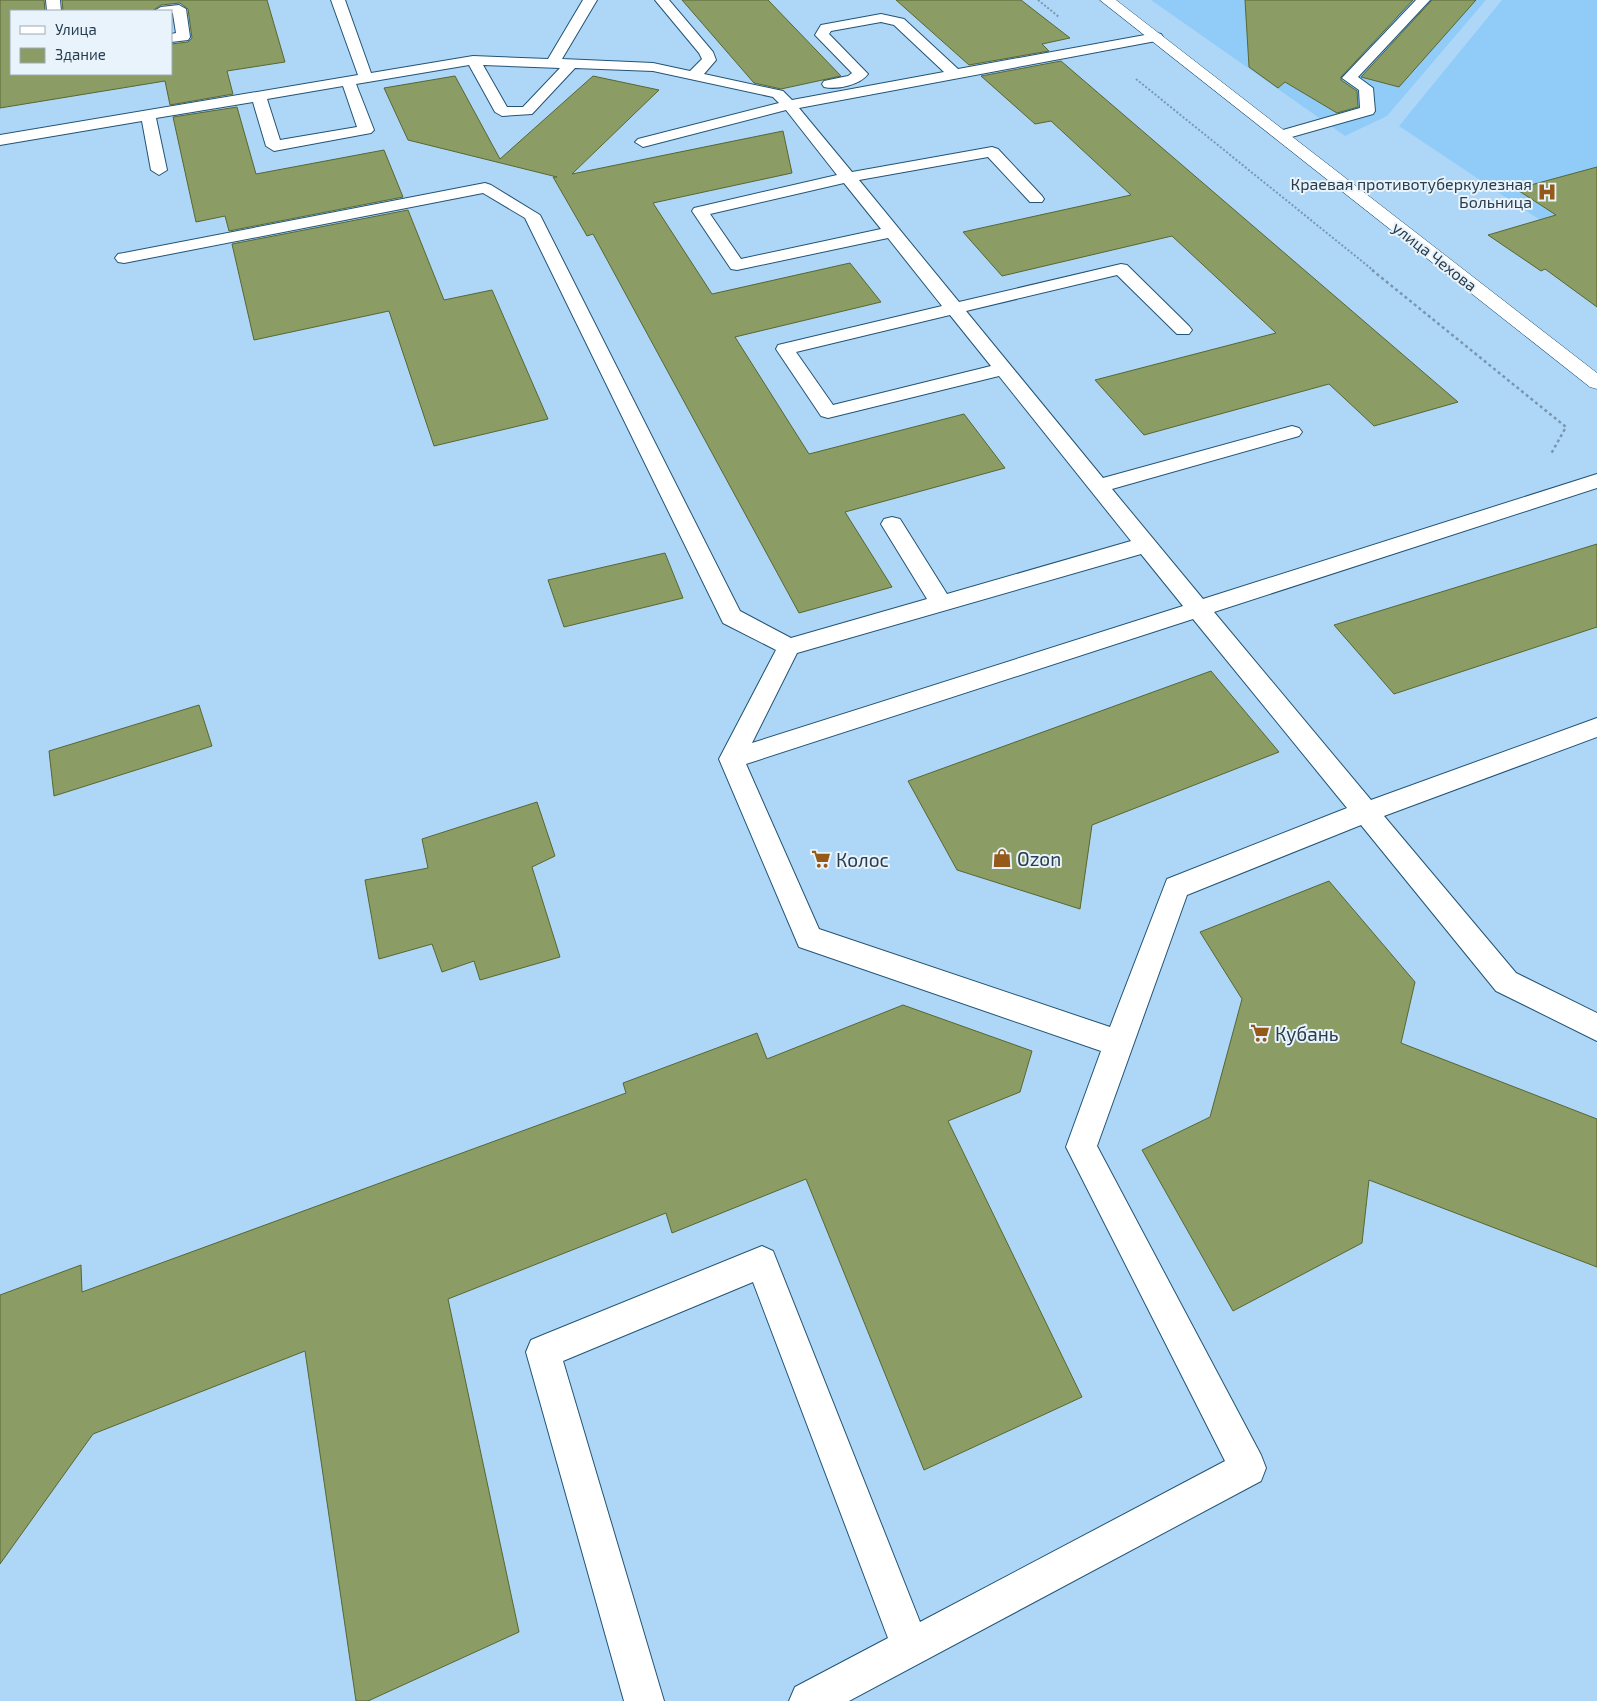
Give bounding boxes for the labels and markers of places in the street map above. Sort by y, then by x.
place label: Краевая противотуберкулезная Больница [1291,174,1532,211]
hospital icon: Краевая противотуберкулезная Больница [1536,181,1558,203]
shop icon: Ozon [991,847,1013,869]
place label: Ozon [1017,847,1061,870]
supermarket icon: Колос [810,848,832,870]
place label: Колос [836,848,889,871]
supermarket icon: Кубань [1249,1022,1271,1044]
place label: Кубань [1275,1022,1339,1046]

